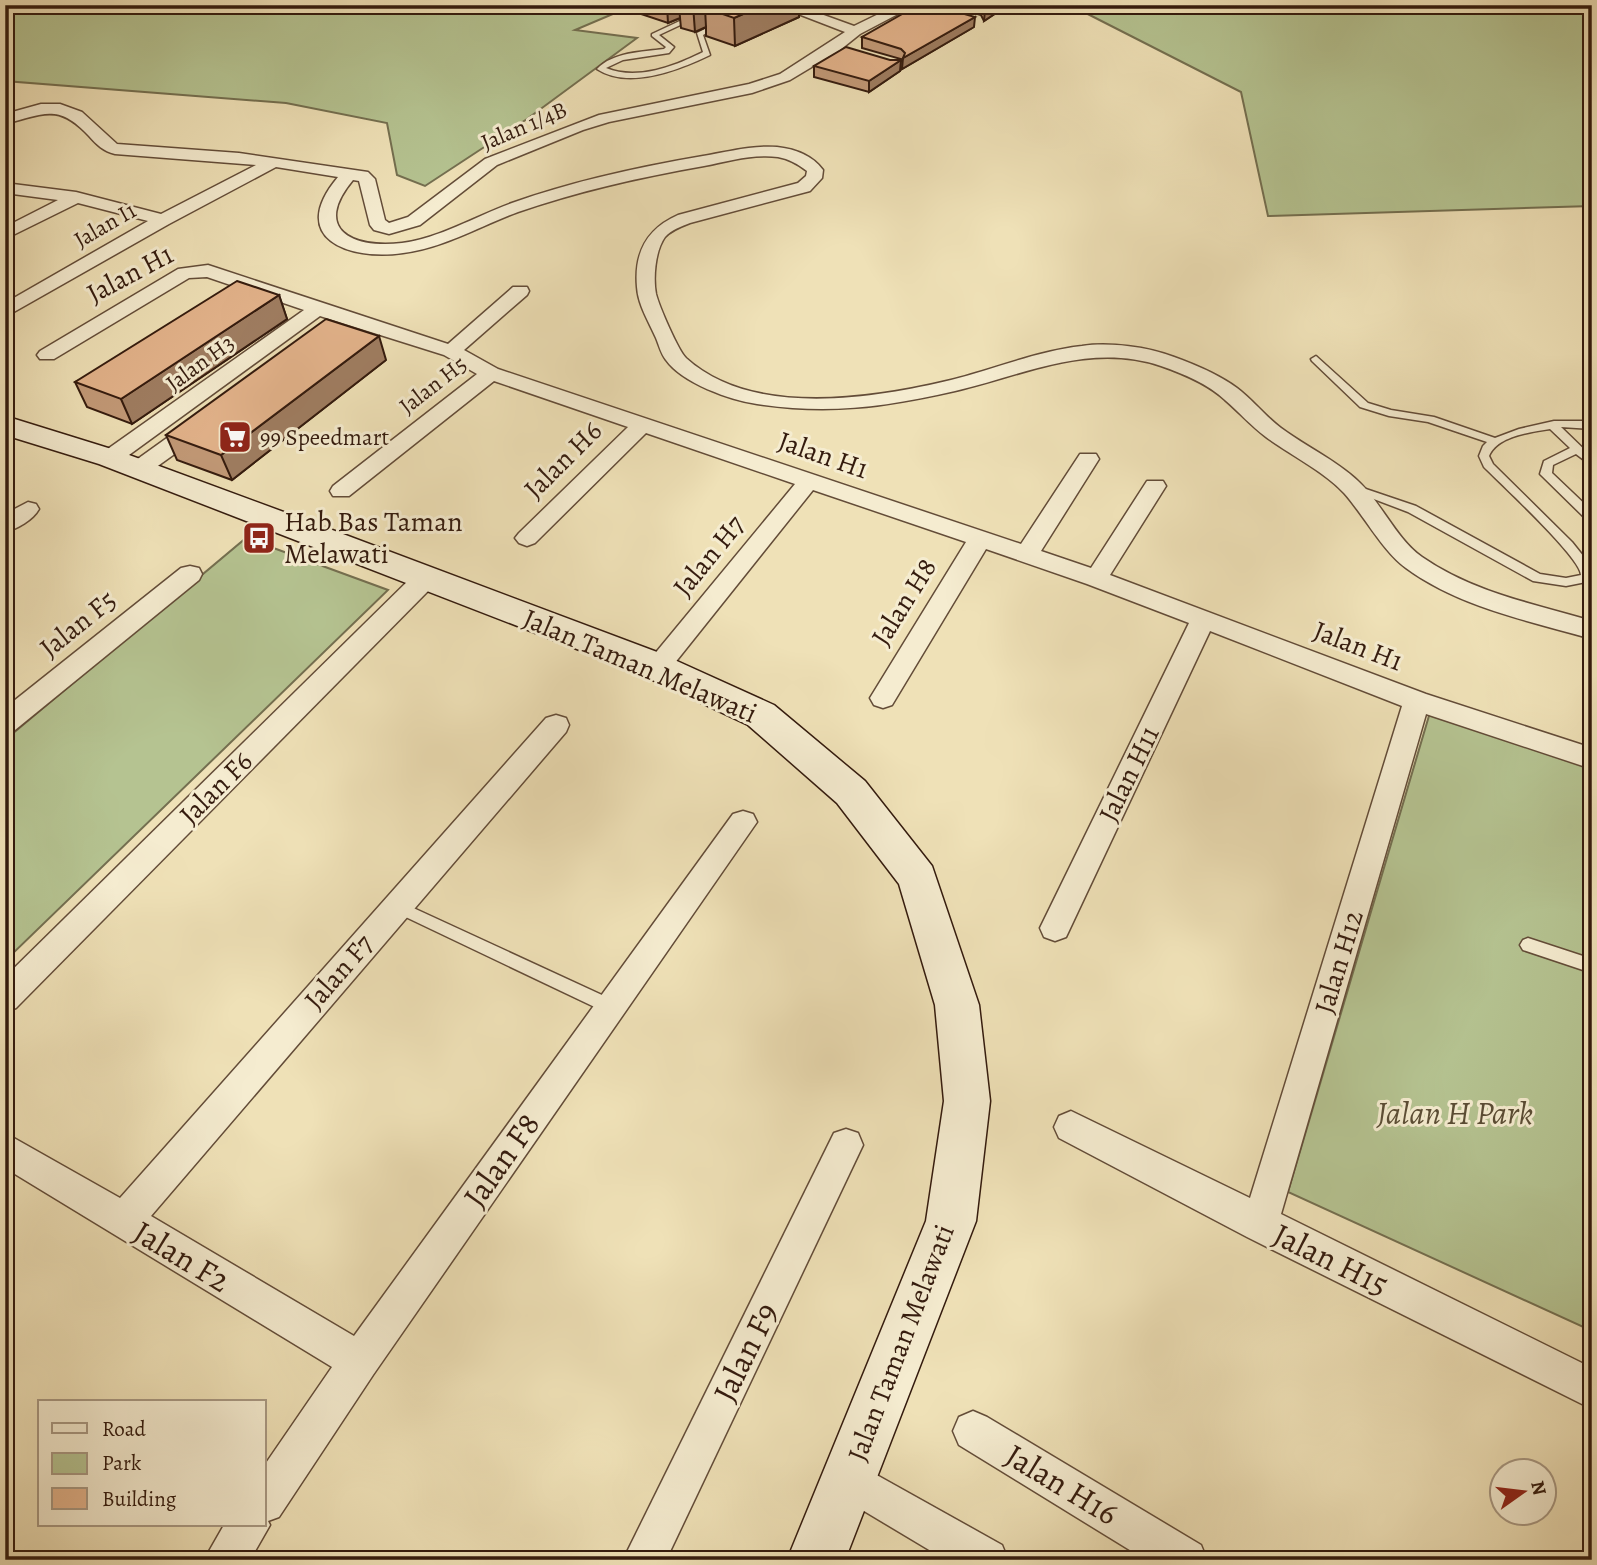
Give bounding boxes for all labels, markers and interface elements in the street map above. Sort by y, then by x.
street label: Jalan 1/4B [476,94,572,158]
street label: Jalan I1 [68,195,142,255]
street label: Jalan H1 [80,235,180,313]
street label: Jalan H3 [159,328,241,398]
street label: Jalan H5 [393,349,473,421]
street label: Jalan H6 [516,413,610,507]
supermarket icon: 99 Speedmart [216,418,254,456]
place label: 99 Speedmart [260,422,389,453]
street label: Jalan H1 [773,422,873,488]
place label: Hab Bas Taman Melawati [284,503,463,573]
street label: Jalan H7 [664,507,754,605]
bus stop icon: Hab Bas Taman Melawati [240,519,278,557]
street label: Jalan H8 [862,551,946,653]
street label: Jalan F5 [32,581,124,667]
street label: Jalan Taman Melawati [517,600,763,732]
street label: Jalan H1 [1308,612,1408,680]
street label: Jalan H11 [1089,720,1169,828]
street label: Jalan F6 [171,743,261,833]
street label: Jalan H12 [1305,906,1373,1018]
street label: Jalan F7 [296,926,382,1018]
park label: Jalan H Park [1376,1090,1533,1135]
street label: Jalan F8 [452,1104,550,1216]
street label: Jalan F2 [125,1209,239,1303]
street label: Jalan H15 [1266,1212,1396,1306]
street label: Jalan Taman Melawati [838,1219,964,1467]
street label: Jalan F9 [702,1295,788,1409]
legend [38,1400,266,1526]
text: Road [102,1415,146,1443]
street label: Jalan H16 [997,1433,1127,1535]
text: Park [102,1449,142,1477]
north arrow [1488,1456,1558,1526]
text: N [1524,1478,1553,1498]
text: Building [102,1485,177,1513]

